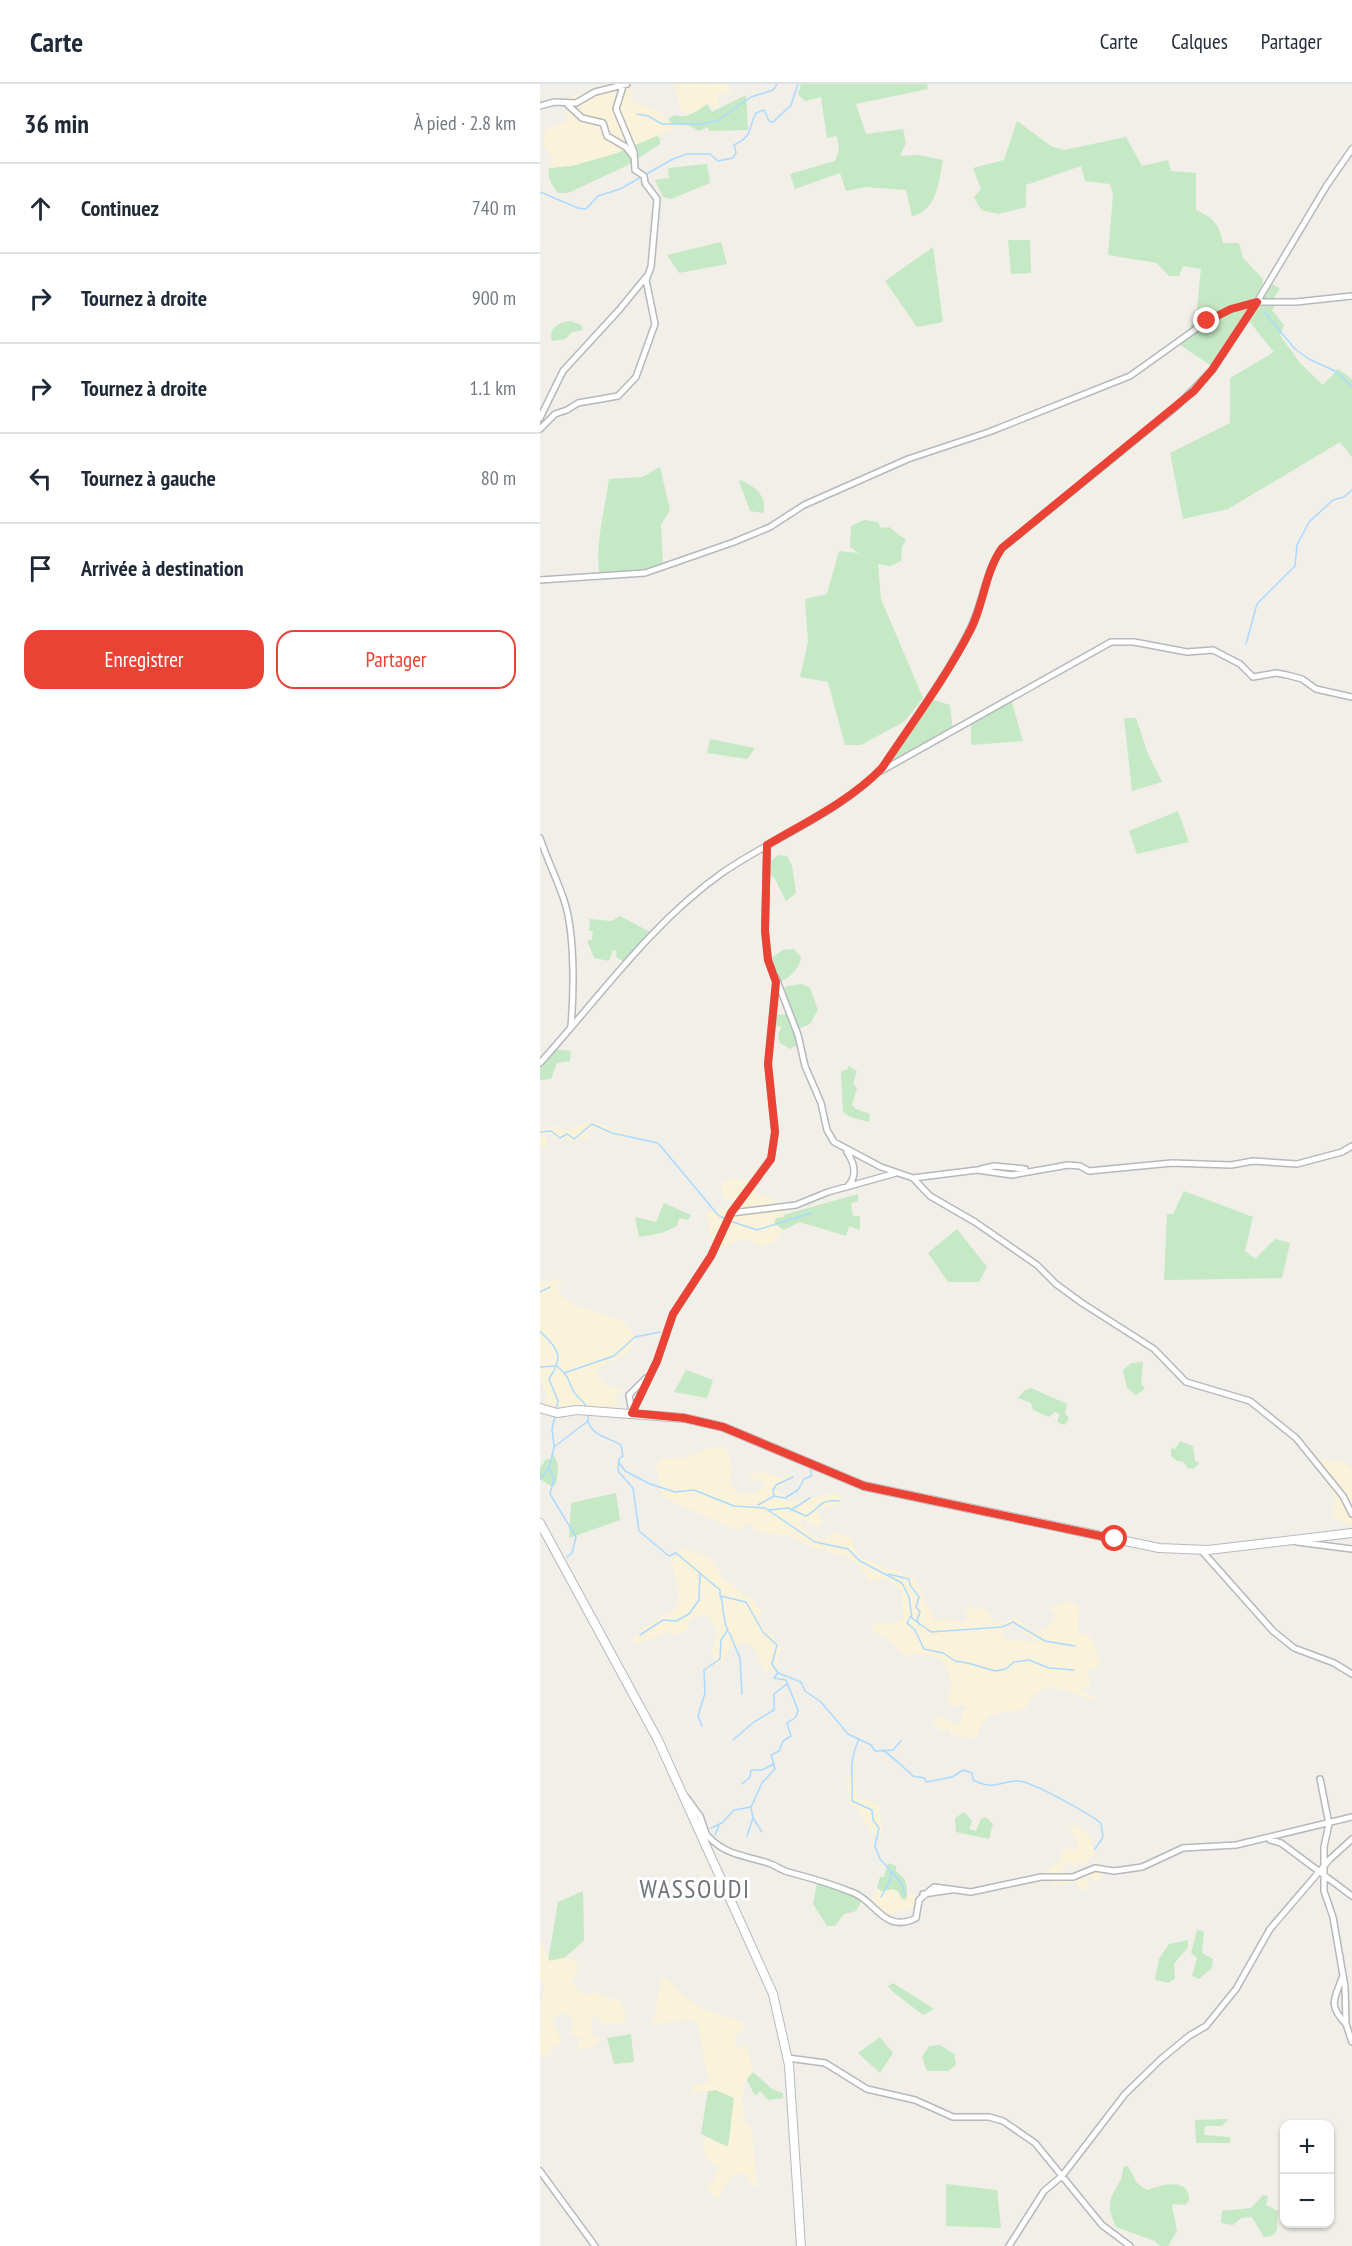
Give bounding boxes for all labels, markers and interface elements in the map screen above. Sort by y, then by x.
text: Carte [30,23,83,60]
text: Carte [1100,28,1138,55]
text: Calques [1171,28,1228,55]
text: Partager [1261,28,1322,55]
text: 36 min [24,107,89,140]
text: À pied · 2.8 km [414,110,516,136]
icon: ahead [24,192,57,225]
text: Continuez [81,194,159,222]
text: 740 m [472,195,516,221]
icon: right [24,282,57,315]
text: Tournez à droite [81,284,207,312]
text: 900 m [472,285,516,311]
route end [1193,307,1219,333]
icon: right [24,372,57,405]
text: Tournez à droite [81,374,207,402]
text: 1.1 km [469,375,516,401]
icon: left [24,462,57,495]
text: Tournez à gauche [81,464,216,492]
text: 80 m [481,465,516,491]
icon: arrive [24,552,57,585]
text: Arrivée à destination [81,554,244,582]
button: Enregistrer [24,630,264,689]
button: Partager [276,630,516,689]
route start [1101,1525,1127,1551]
district label: WASSOUDI [640,1872,750,1905]
map controls [1280,2120,1334,2228]
button: + [1280,2120,1334,2174]
button: − [1280,2174,1334,2228]

